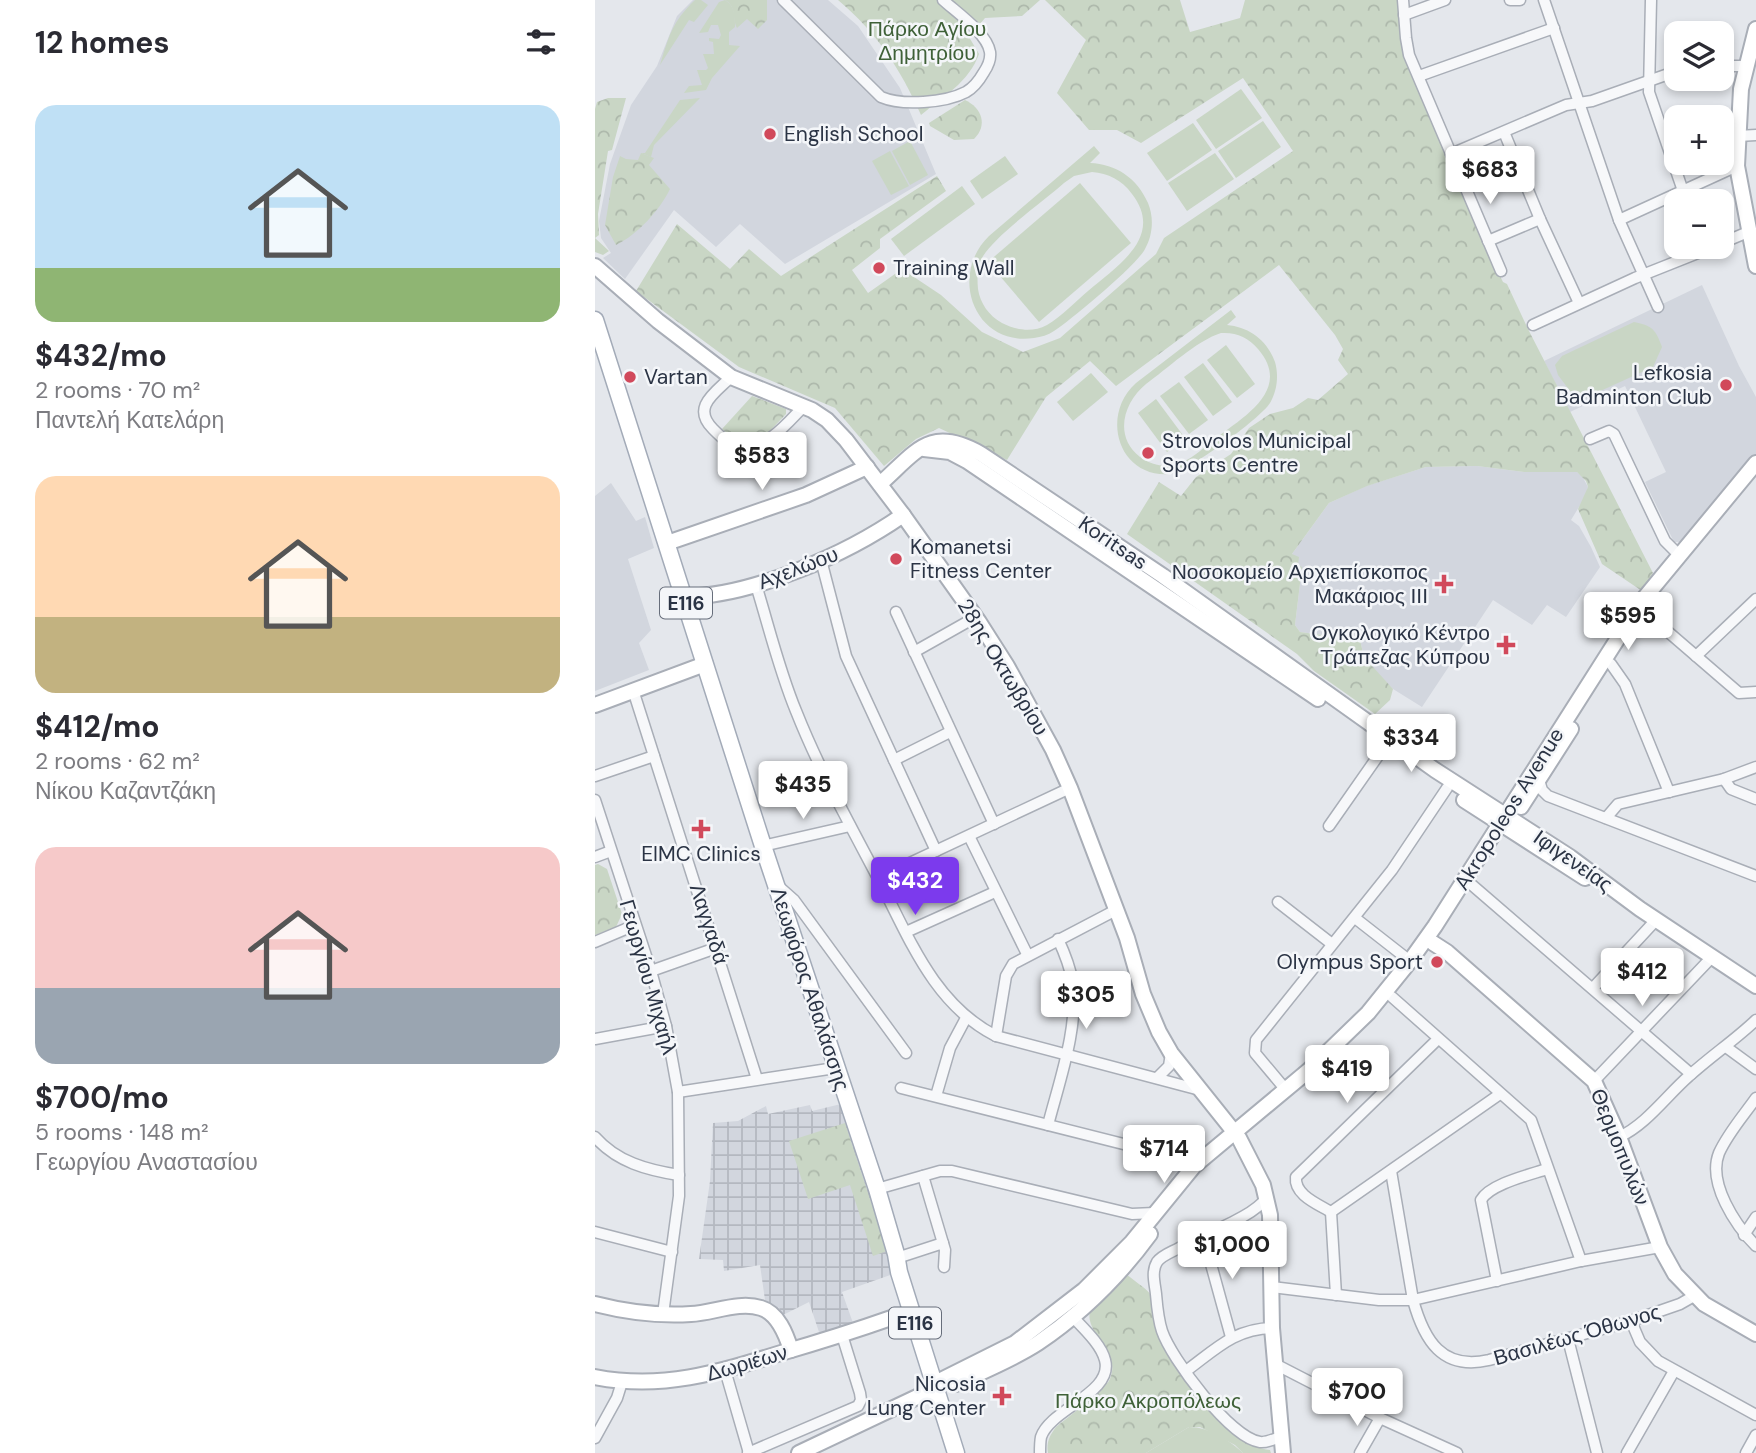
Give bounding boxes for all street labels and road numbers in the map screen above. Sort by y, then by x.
street label: Koritsas [1073,510,1153,576]
street label: Αχελώου [754,540,842,596]
road number: E116 [660,588,712,618]
street label: 28ης Οκτωβρίου [951,593,1055,741]
street label: Akropoleos Avenue [1448,722,1570,896]
street label: Ιφιγενείας [1528,823,1618,899]
street label: Λαγγαδά [683,880,735,968]
street label: Λεωφόρος Αθαλάσσης [764,884,856,1094]
street label: Γεωργίου Μιχαήλ [612,896,684,1058]
street label: Θερμοπυλών [1584,1084,1656,1210]
street label: Βασιλέως Όθωνος [1490,1298,1664,1372]
road number: E116 [889,1308,941,1338]
street label: Δωριέων [703,1338,791,1388]

